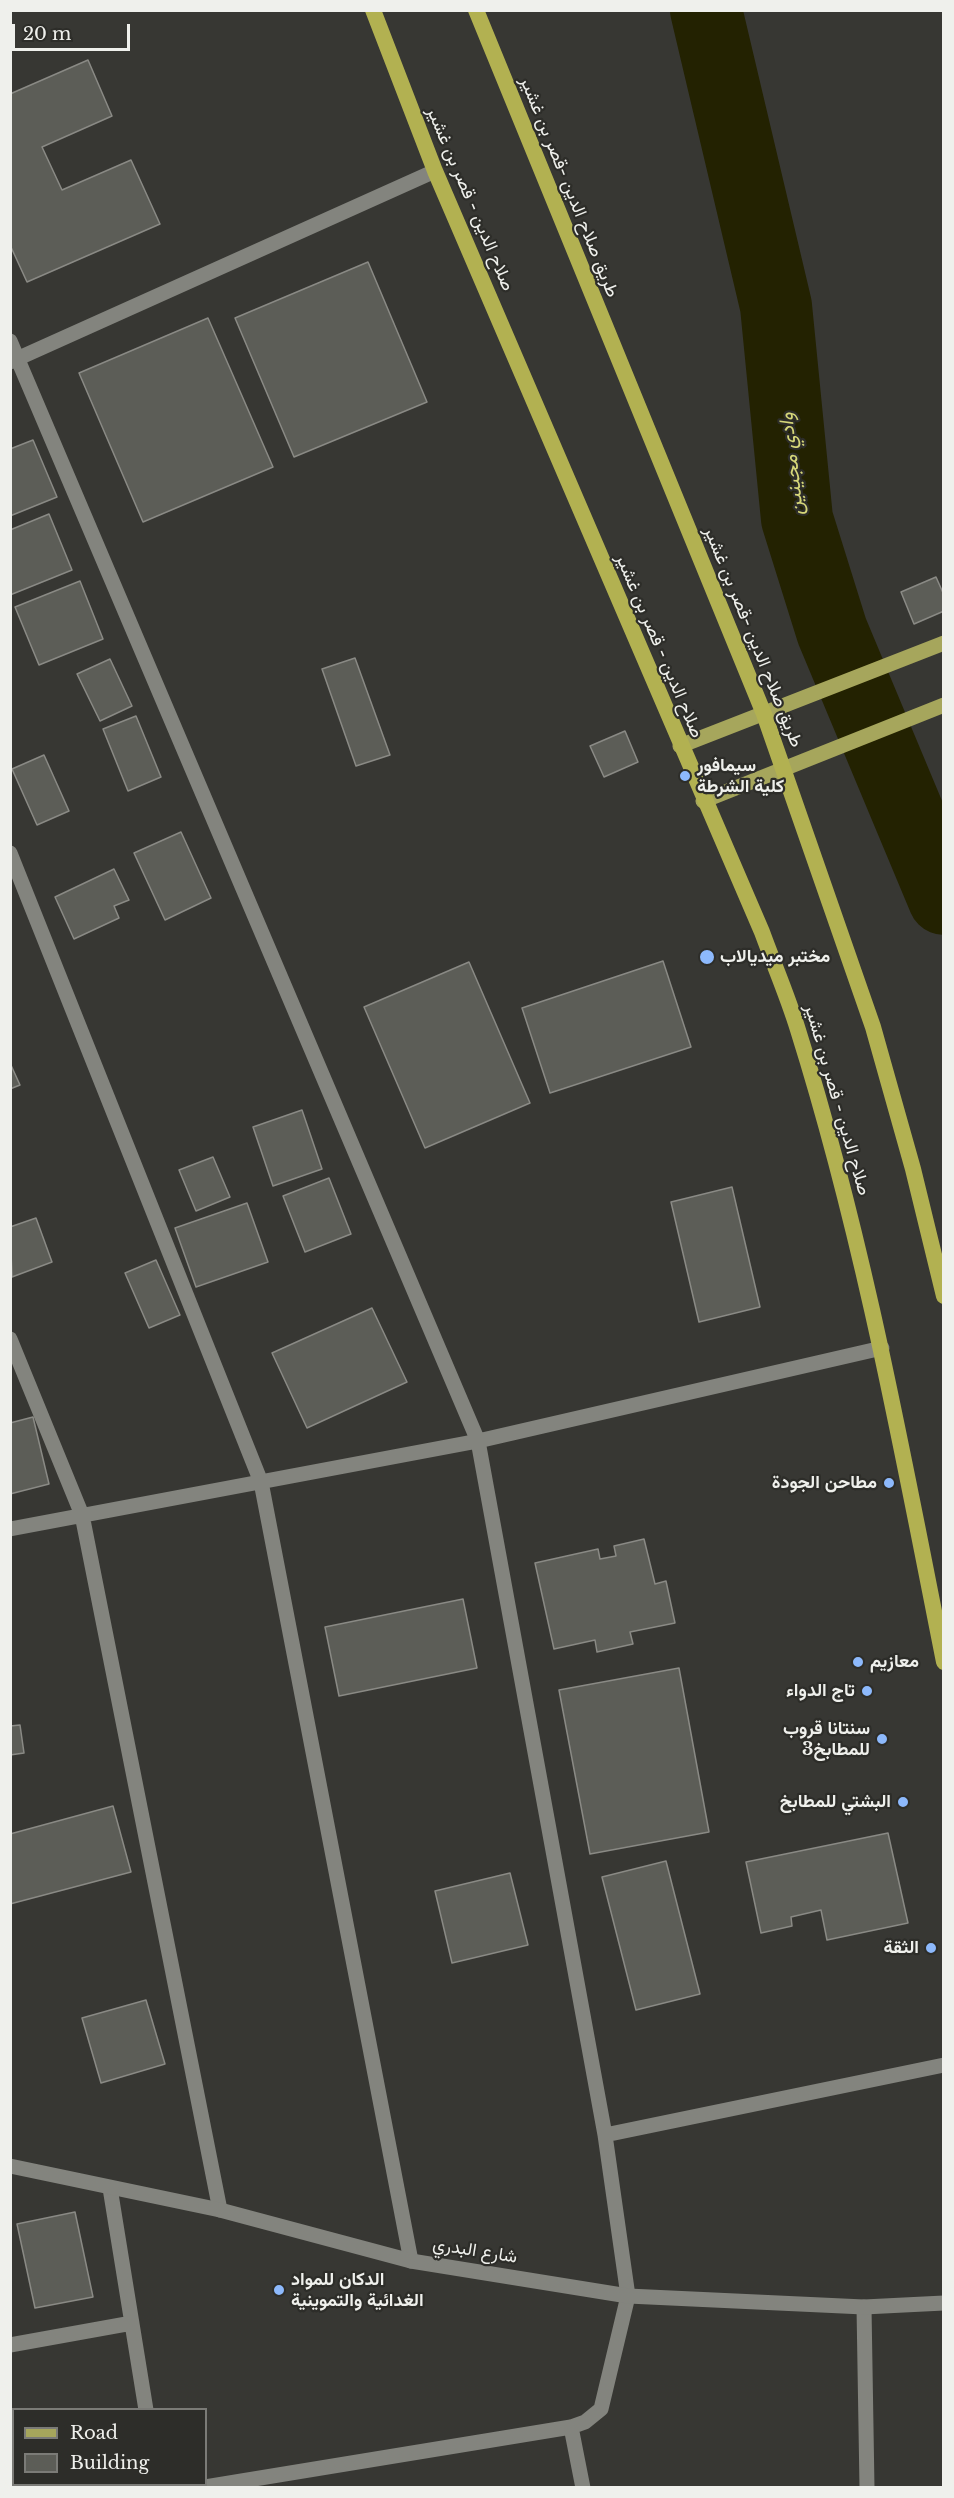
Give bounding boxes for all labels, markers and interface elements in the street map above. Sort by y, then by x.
scale bar [15,12,134,50]
text: 20 m [23,23,71,45]
street label: طريق صلاح الدين -قصر بن غشير [515,74,623,300]
street label: صلاح الدين - قصر بن غشير [421,104,519,294]
water label: وادي مجينين [775,411,809,517]
street label: طريق صلاح الدين -قصر بن غشير [699,524,807,750]
street label: صلاح الدين - قصر بن غشير [610,551,708,741]
place label: سيمافور كلية الشرطة [697,755,784,798]
marker: سيمافور كلية الشرطة [678,769,692,783]
place label: مختبر ميديالاب [720,946,830,968]
marker: مختبر ميديالاب [698,948,716,966]
street label: صلاح الدين - قصر بن غشير [799,1002,875,1198]
place label: مطاحن الجودة [772,1472,877,1494]
marker: مطاحن الجودة [882,1476,896,1490]
place label: معازيم [870,1651,919,1673]
marker: معازيم [851,1655,865,1669]
place label: تاج الدواء [786,1680,855,1702]
marker: تاج الدواء [860,1684,874,1698]
place label: سنتانا قروب 3للمطابخ [783,1718,870,1760]
marker: سنتانا قروب 3للمطابخ [875,1732,889,1746]
place label: البشتي للمطابخ [780,1791,891,1813]
marker: البشتي للمطابخ [896,1795,910,1809]
place label: الثقة [884,1937,919,1959]
marker: الثقة [924,1941,938,1955]
street label: شارع البدري [431,2234,519,2268]
place label: الدكان للمواد الغدائية والتموينية [291,2269,424,2312]
marker: الدكان للمواد الغدائية والتموينية [272,2283,286,2297]
legend [12,2408,207,2486]
text: Road [70,2422,118,2444]
text: Building [70,2452,149,2474]

